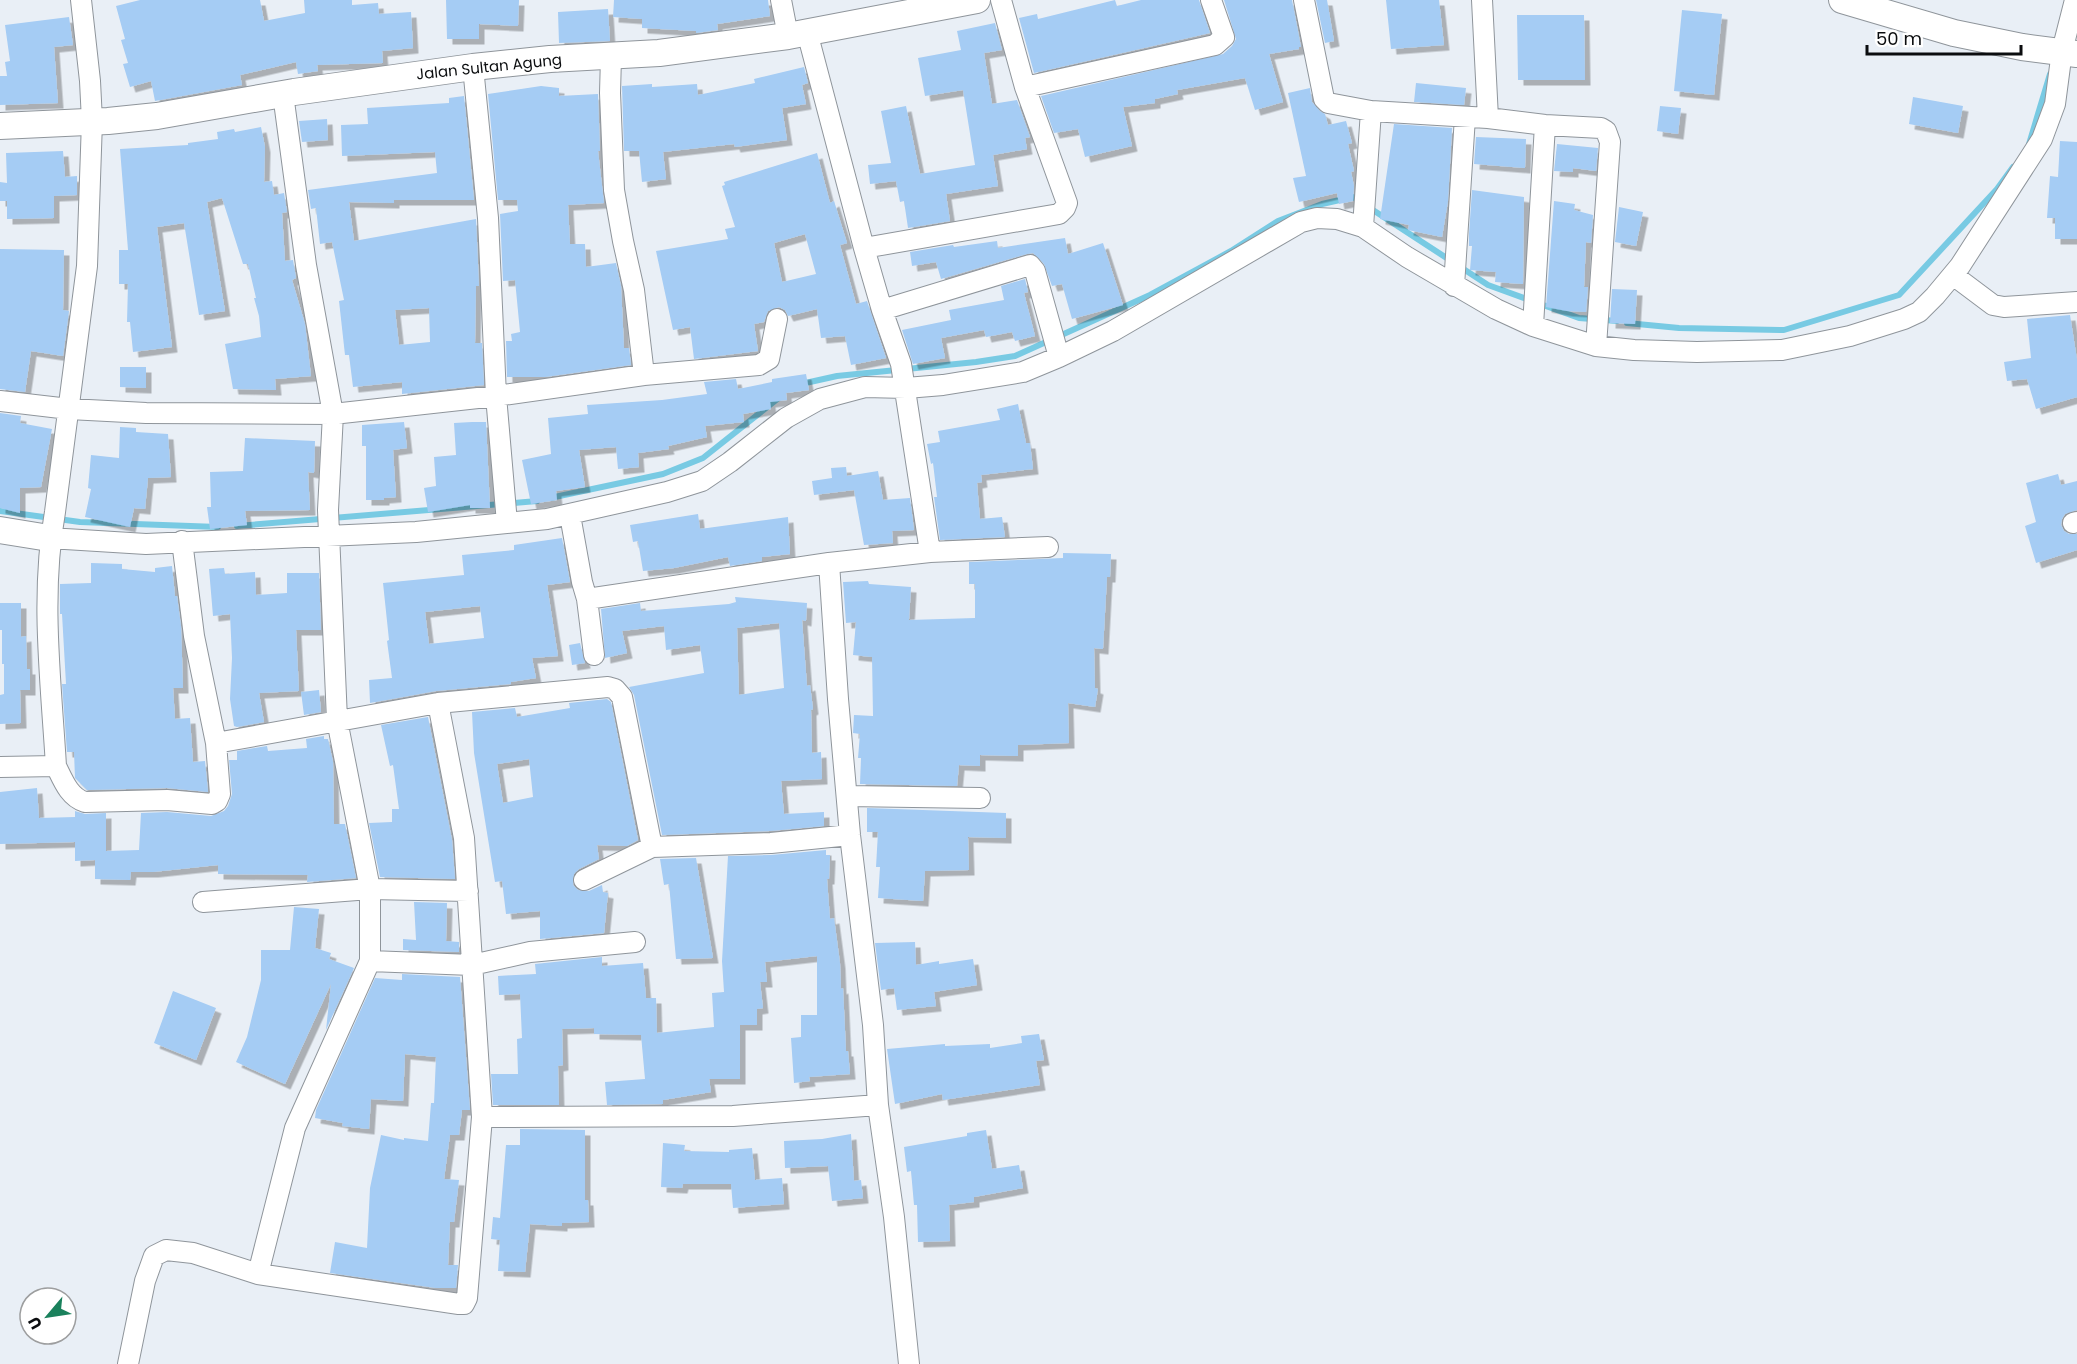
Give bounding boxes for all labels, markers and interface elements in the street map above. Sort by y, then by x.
scale bar [1867,18,2022,56]
text: 50 m [1876,26,1922,51]
street label: Jalan Sultan Agung [415,48,563,85]
north arrow [18,1286,78,1346]
text: U [23,1313,48,1334]

